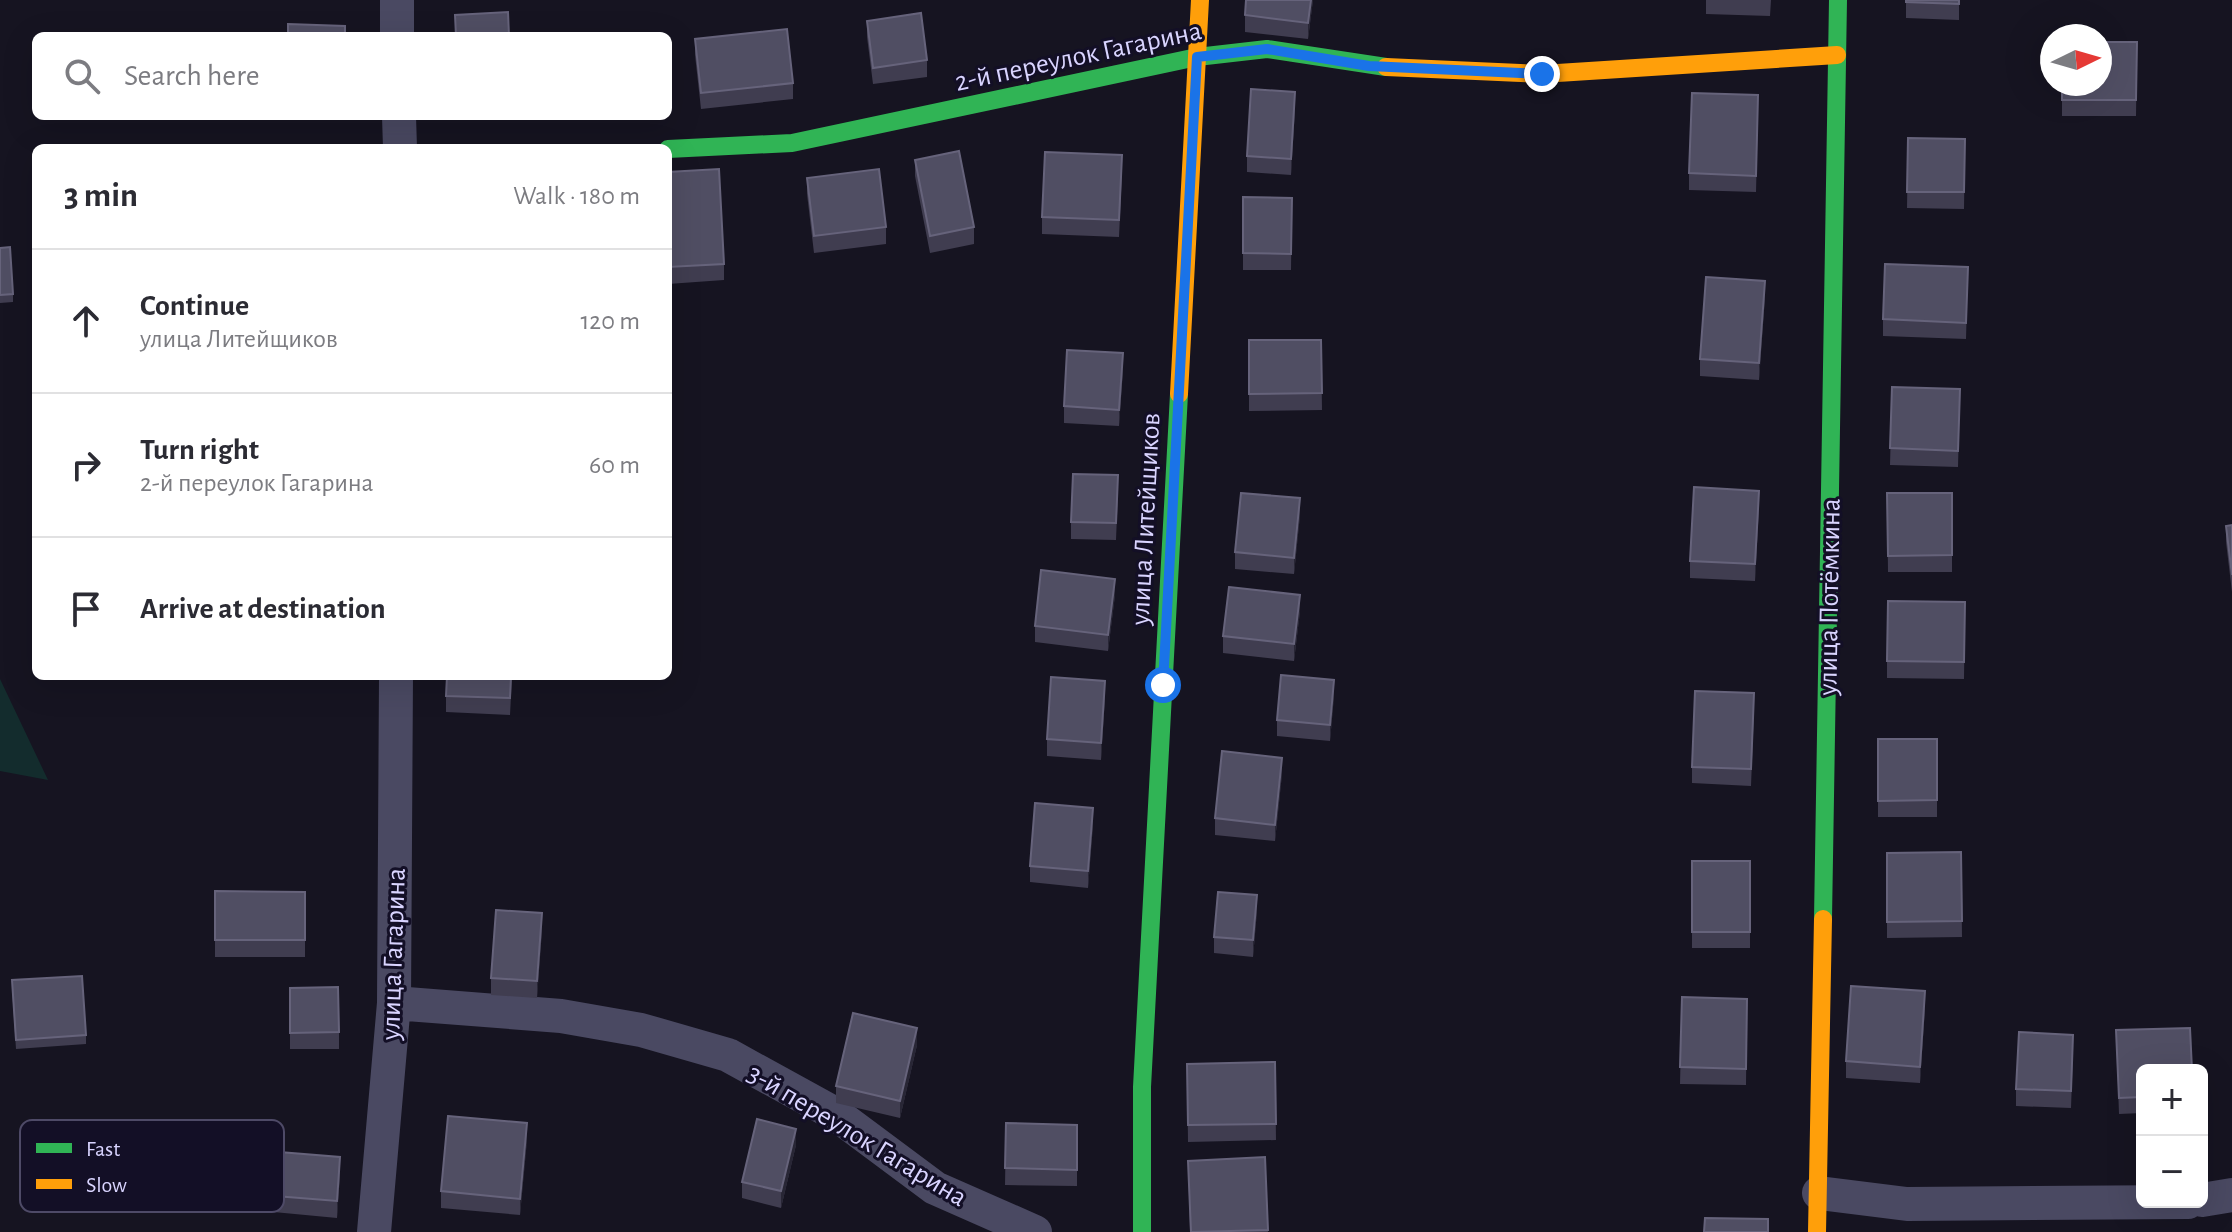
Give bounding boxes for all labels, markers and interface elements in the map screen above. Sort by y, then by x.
street label: 2-й переулок Гагарина [953,17,1204,97]
north arrow [2040,24,2112,96]
search box [32,32,672,120]
icon: search [60,54,104,98]
route end [1524,56,1560,92]
text: Search here [124,61,260,91]
text: 3 min [64,179,138,213]
text: Walk · 180 m [513,183,640,209]
text: Continue [140,291,249,321]
icon: ahead [64,299,108,343]
text: 120 m [580,308,640,334]
text: улица Литейщиков [140,326,338,352]
street label: улица Литейщиков [1126,412,1166,627]
text: Turn right [140,435,259,465]
icon: right [64,443,108,487]
text: 60 m [589,452,640,478]
text: 2-й переулок Гагарина [140,470,373,496]
street label: улица Потёмкина [1814,498,1846,697]
icon: arrive [64,587,108,631]
text: Arrive at destination [140,594,386,624]
route start [1145,667,1181,703]
street label: улица Гагарина [377,867,411,1042]
street label: 3-й переулок Гагарина [743,1059,972,1212]
map controls [2136,1064,2208,1208]
button: + [2136,1064,2208,1136]
legend [20,1120,284,1212]
button: − [2136,1136,2208,1208]
text: Fast [86,1138,120,1160]
text: Slow [86,1174,127,1196]

